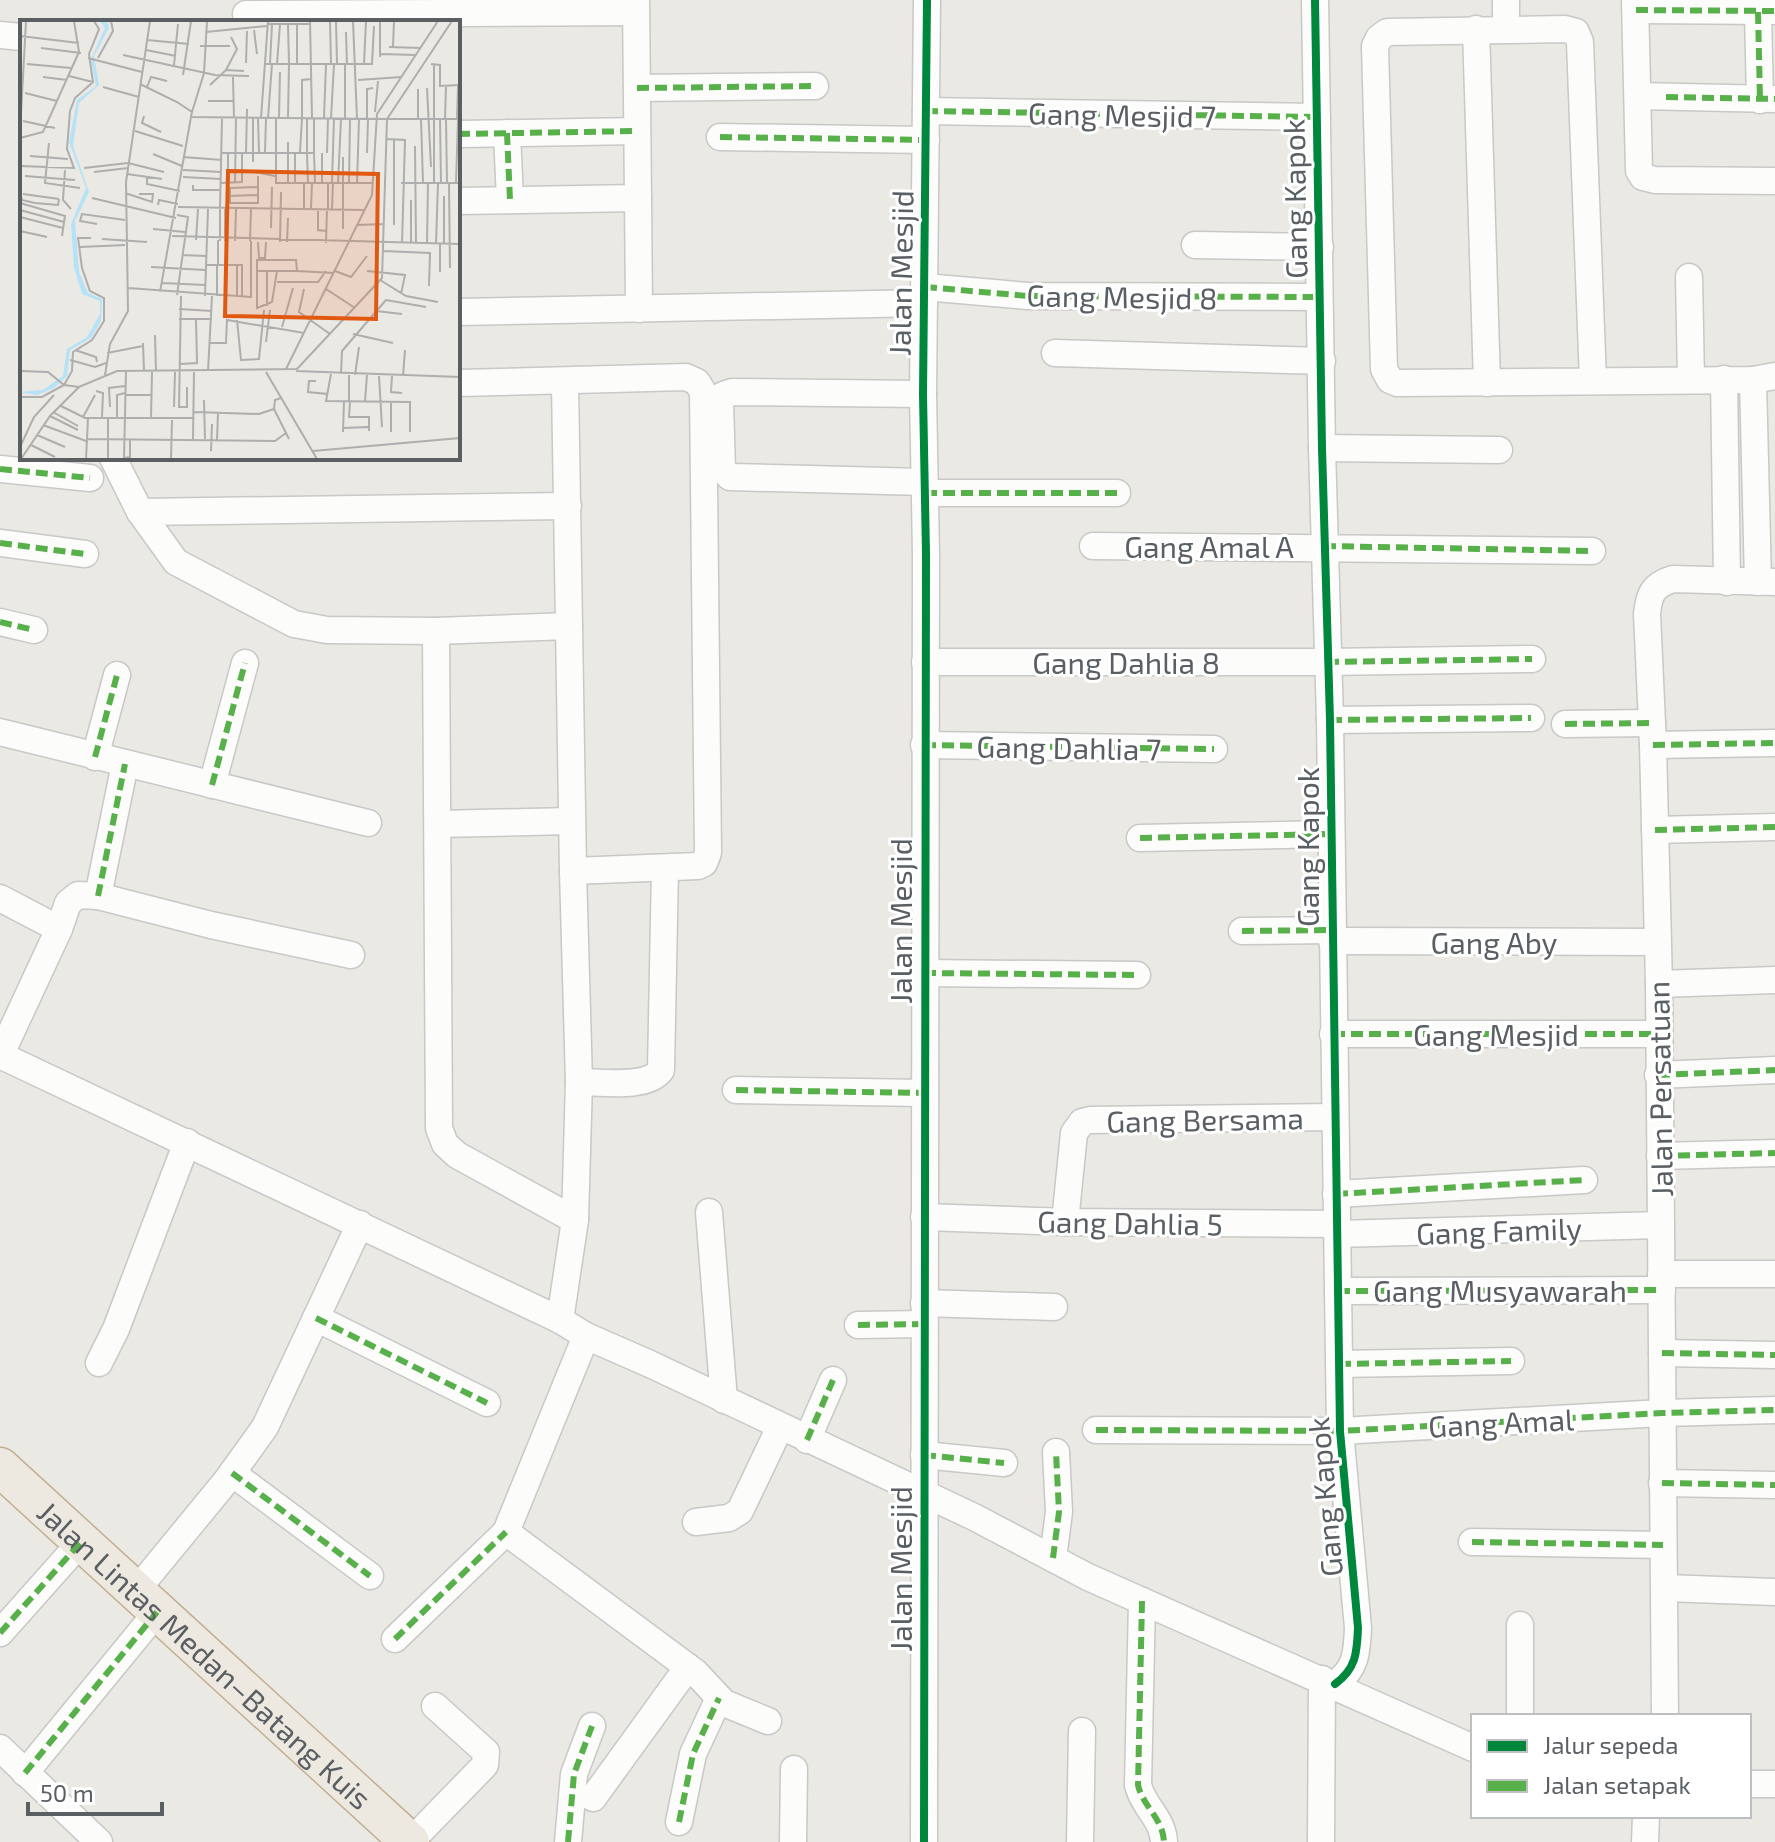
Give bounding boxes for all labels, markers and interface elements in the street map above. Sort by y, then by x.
inset map [20,20,460,460]
street label: Gang Mesjid 7 [1028,94,1216,134]
street label: Gang Kapok [1275,119,1313,279]
street label: Jalan Mesjid [881,190,919,356]
street label: Gang Mesjid 8 [1026,276,1218,316]
street label: Gang Amal A [1124,528,1294,564]
street label: Gang Dahlia 8 [1032,644,1220,680]
street label: Gang Dahlia 7 [976,727,1162,767]
street label: Gang Kapok [1289,767,1325,927]
street label: Jalan Mesjid [882,838,918,1004]
street label: Gang Aby [1431,924,1558,960]
street label: Jalan Persatuan [1639,981,1679,1197]
street label: Gang Mesjid [1413,1016,1579,1052]
street label: Gang Bersama [1106,1099,1304,1139]
street label: Gang Dahlia 5 [1037,1202,1223,1242]
street label: Gang Family [1415,1209,1583,1251]
street label: Gang Musyawarah [1373,1272,1627,1308]
street label: Gang Amal [1427,1400,1575,1444]
street label: Gang Kapok [1299,1416,1349,1578]
street label: Jalan Mesjid [882,1486,918,1652]
street label: Jalan Lintas Medan–Batang Kuis [31,1493,379,1816]
legend [1471,1714,1751,1818]
text: Jalur sepeda [1543,1730,1678,1759]
scale bar [28,1766,162,1816]
text: Jalan setapak [1543,1770,1691,1799]
text: 50 m [40,1778,94,1807]

